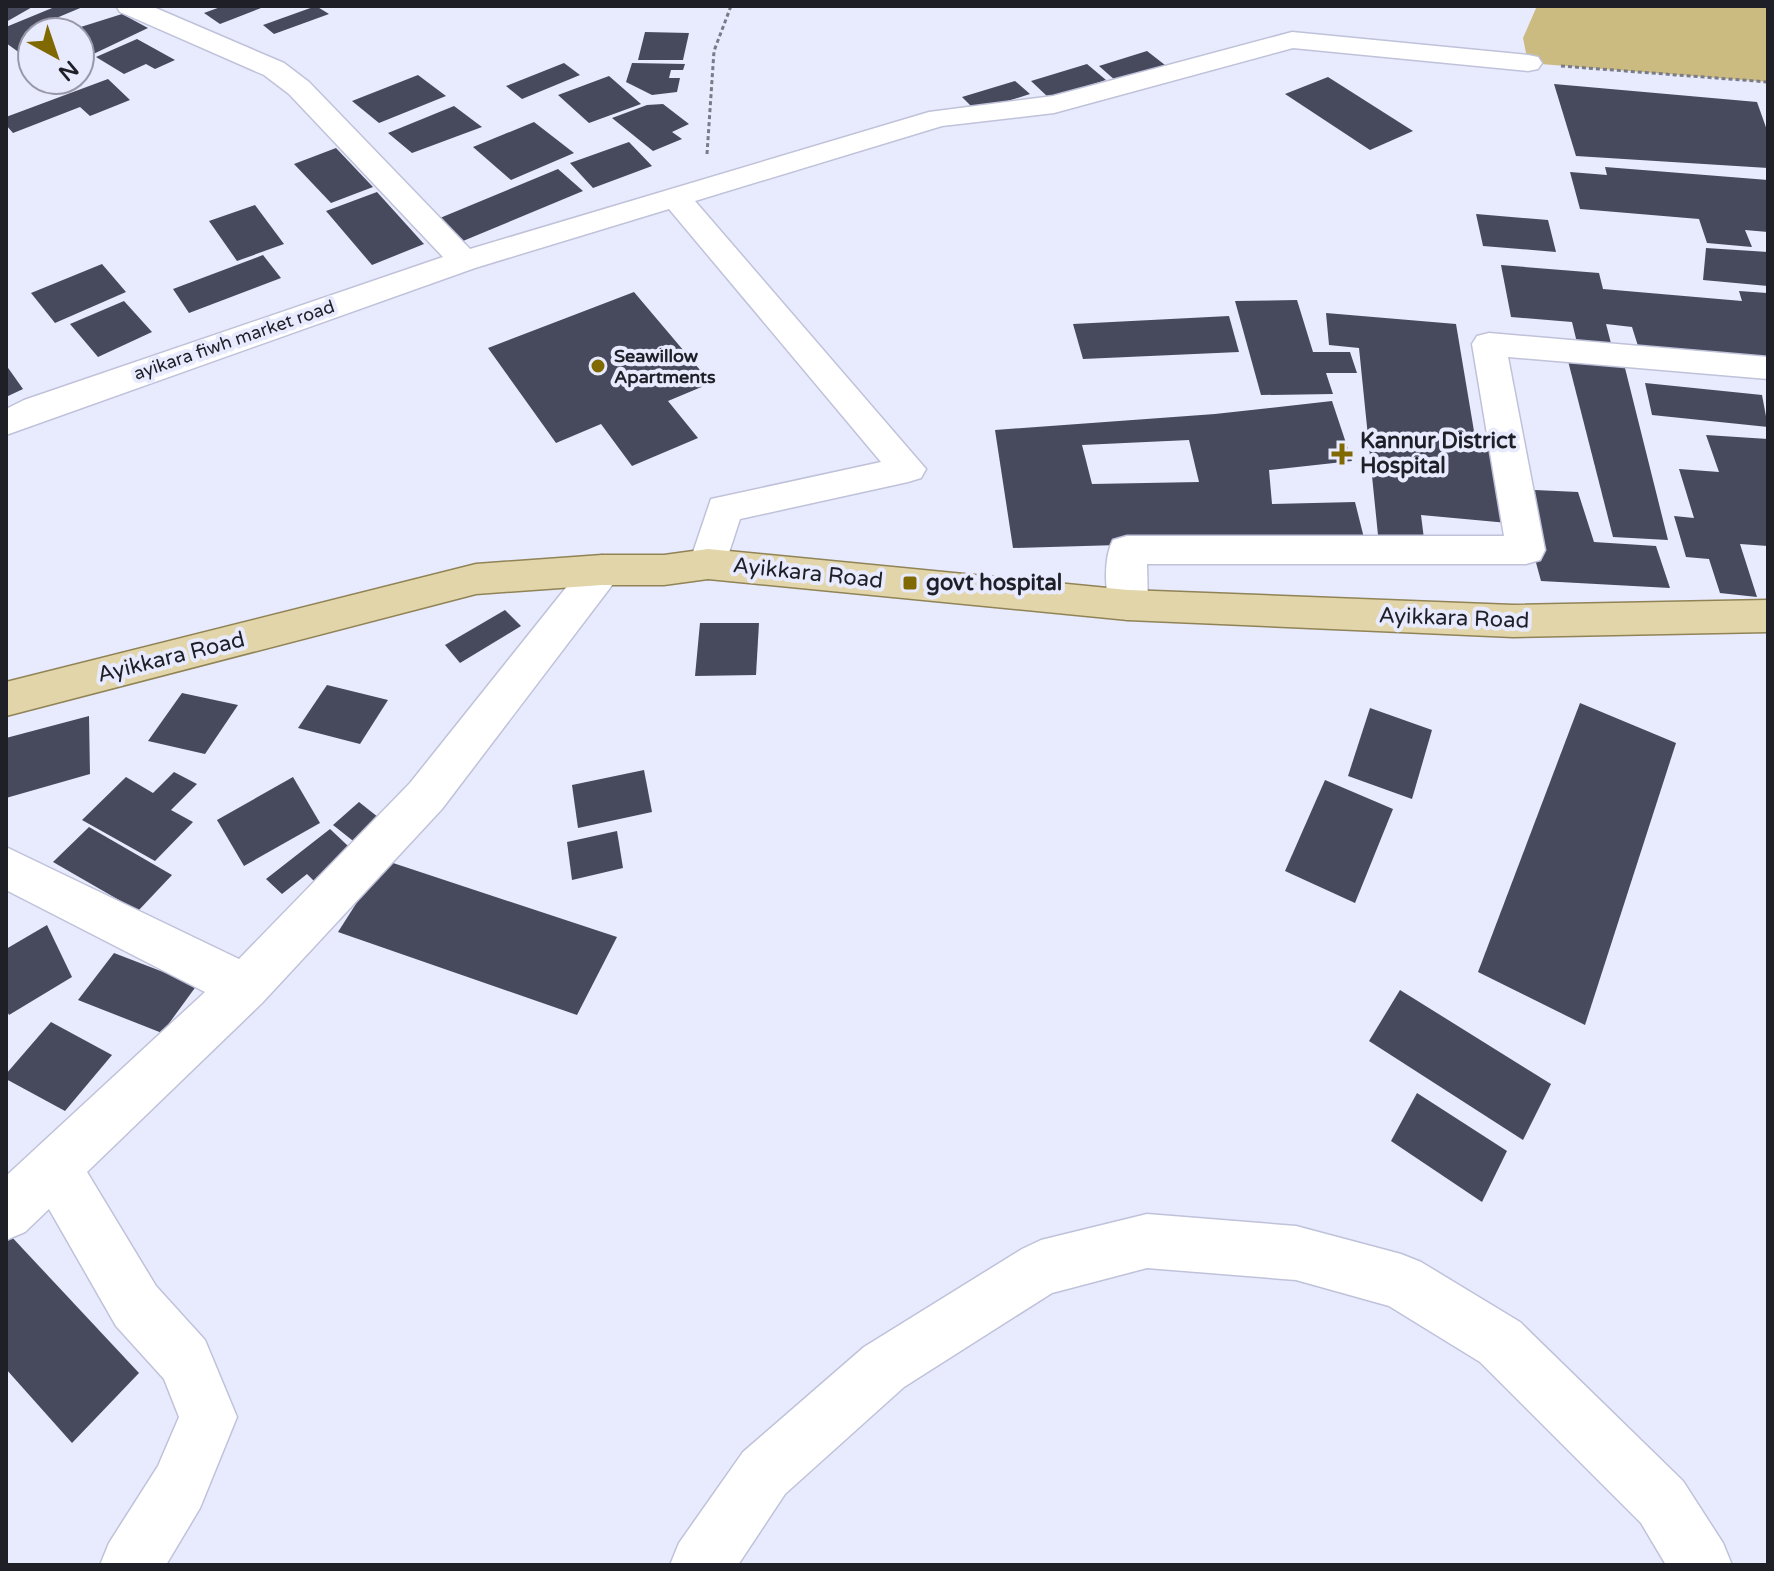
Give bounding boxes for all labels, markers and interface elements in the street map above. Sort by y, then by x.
north arrow [16,16,96,96]
text: N [53,55,83,86]
street label: ayikara fiwh market road [131,295,337,385]
place label: Seawillow Apartments [614,345,716,388]
marker: Seawillow Apartments [589,357,607,375]
place label: Kannur District Hospital [1360,428,1517,479]
marker: Kannur District Hospital [1331,443,1353,465]
street label: Ayikkara Road [732,552,884,594]
place label: govt hospital [926,570,1062,596]
marker: govt hospital [901,574,919,592]
street label: Ayikkara Road [1378,602,1530,634]
street label: Ayikkara Road [95,626,247,688]

